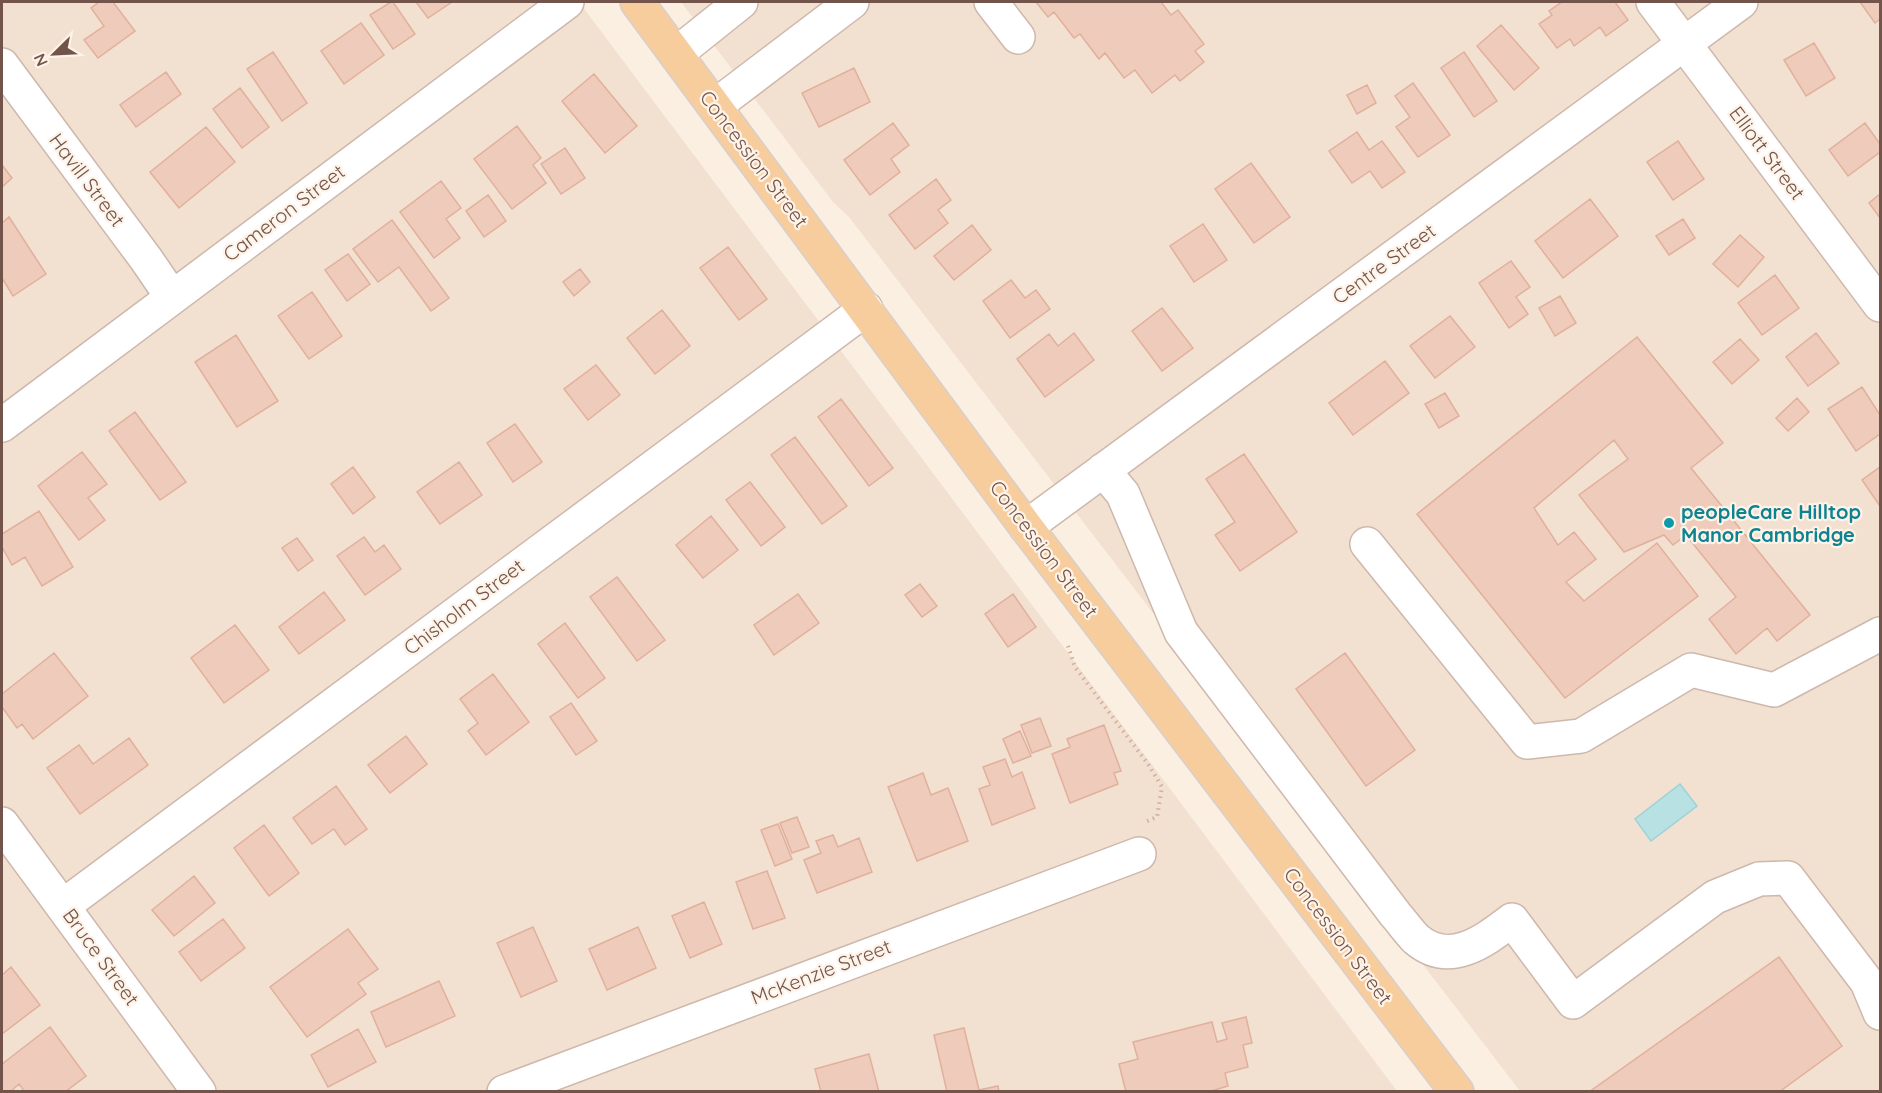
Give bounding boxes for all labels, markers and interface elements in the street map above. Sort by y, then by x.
north arrow [24,24,84,84]
text: N [29,51,52,70]
street label: Concession Street [695,85,814,232]
street label: Elliott Street [1724,101,1811,205]
street label: Havill Street [44,128,131,232]
street label: Cameron Street [218,159,350,266]
street label: Centre Street [1327,218,1440,309]
street label: Concession Street [985,475,1104,622]
place label: peopleCare Hilltop Manor Cambridge [1681,499,1861,547]
marker: peopleCare Hilltop Manor Cambridge [1662,516,1676,530]
street label: Chisholm Street [398,553,529,660]
street label: Concession Street [1279,862,1398,1009]
street label: Bruce Street [58,903,145,1010]
street label: McKenzie Street [747,933,895,1010]

